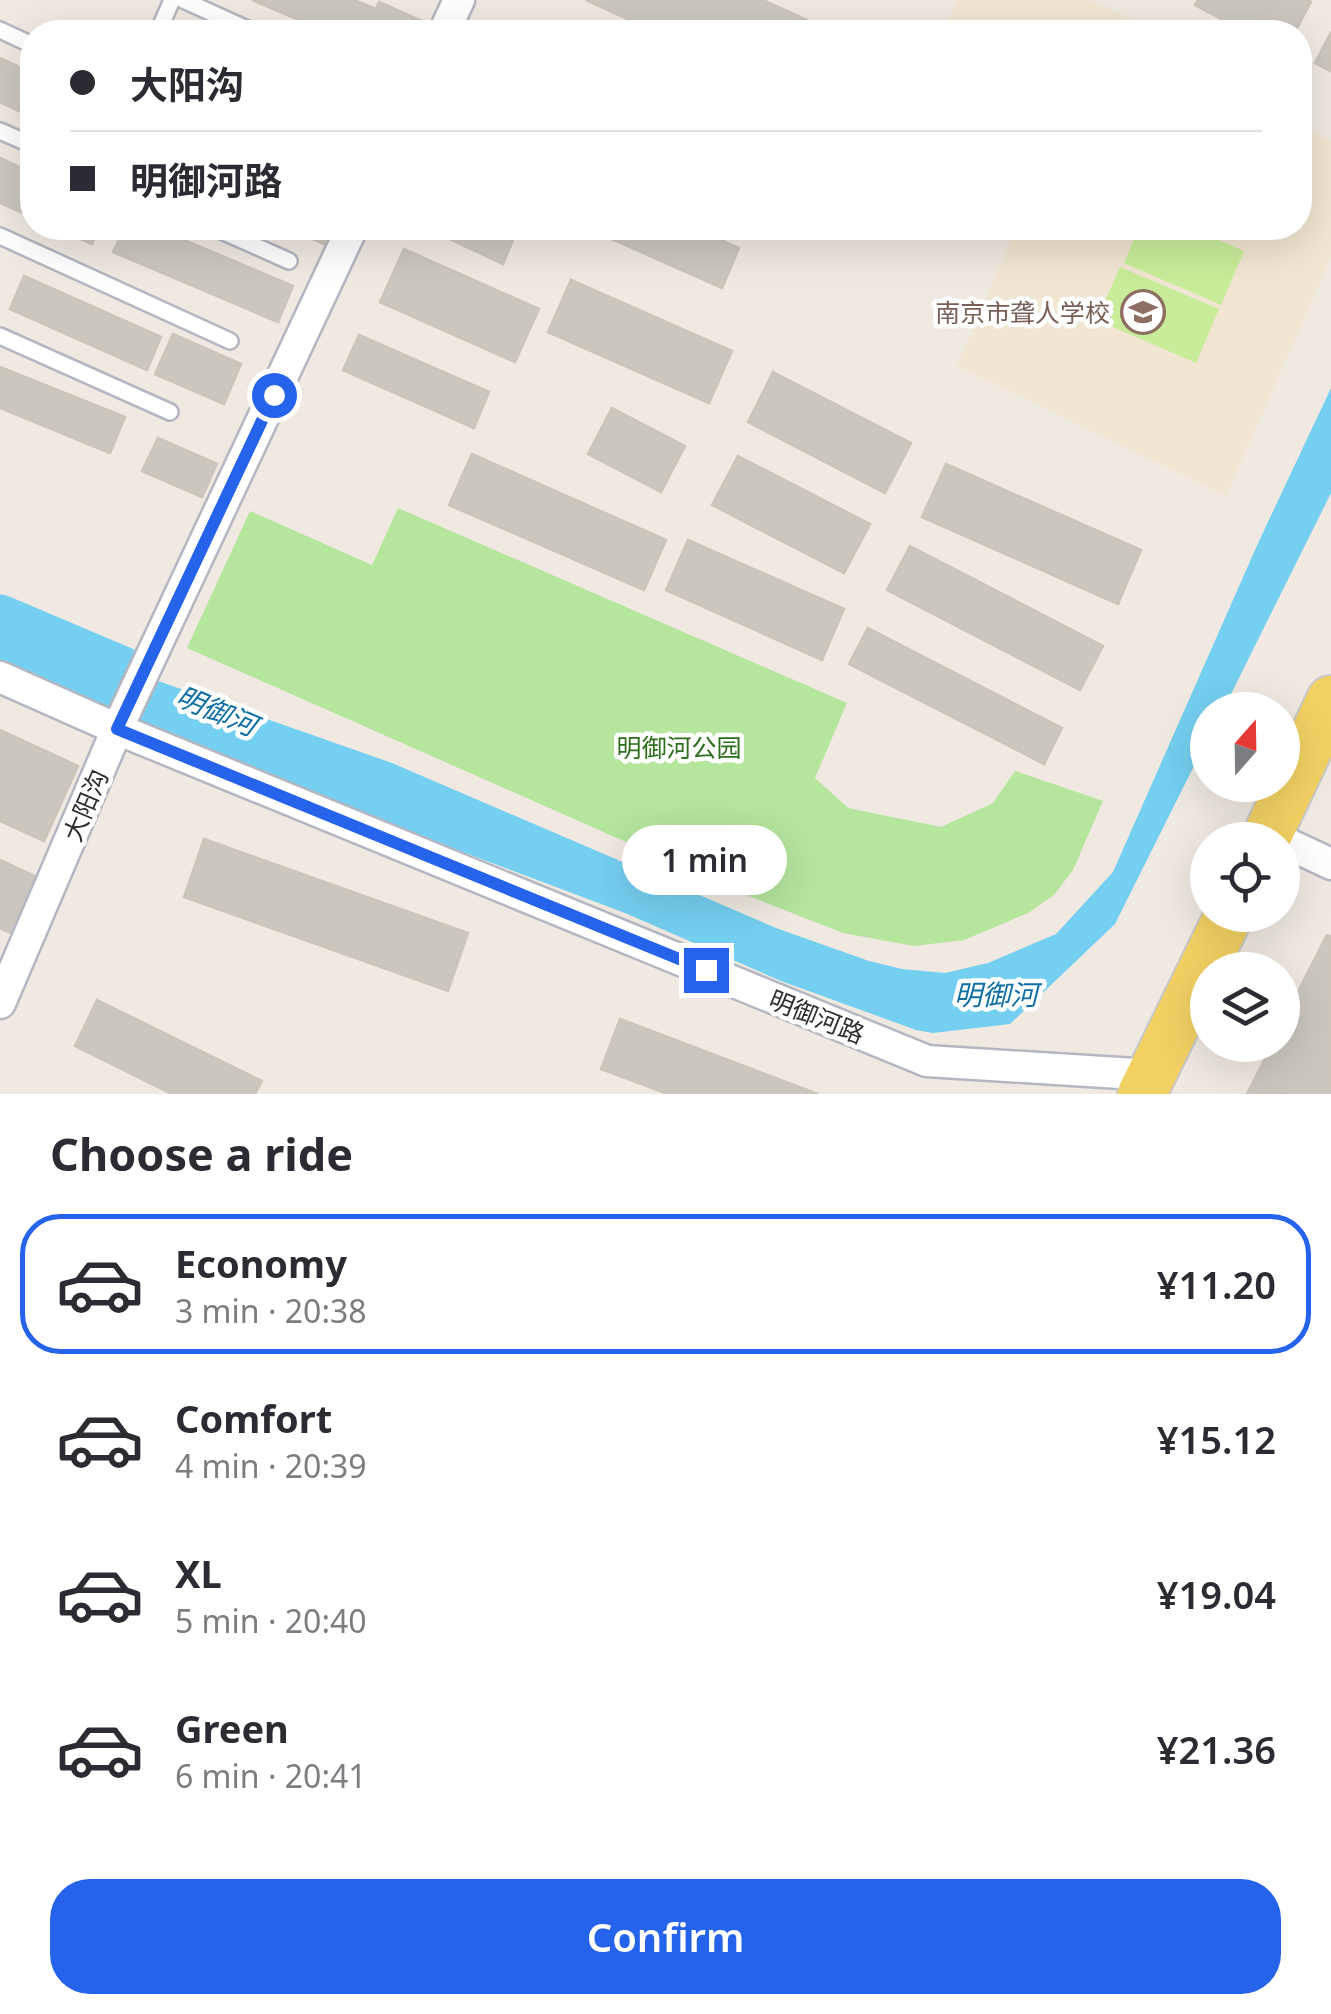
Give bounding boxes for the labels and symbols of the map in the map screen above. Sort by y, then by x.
school or university icon: 南京市聋人学校 [1120,289,1166,335]
place label: 南京市聋人学校 [935,295,1110,329]
route start [252,373,297,418]
water label: 明御河 [171,676,268,746]
north arrow [1190,692,1300,802]
park label: 明御河公园 [616,730,742,764]
street label: 大阳沟 [55,764,115,846]
callout: 1 min [624,825,788,895]
route end [684,948,729,993]
water label: 明御河 [954,975,1043,1013]
street label: 明御河路 [764,982,870,1050]

